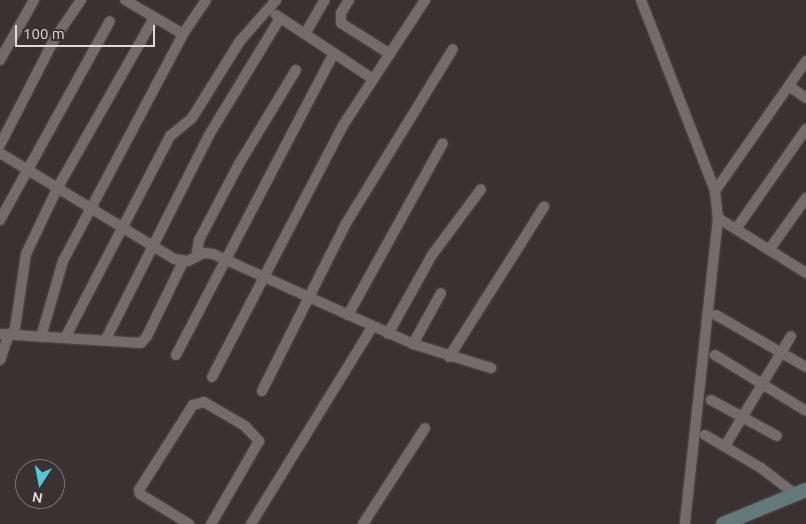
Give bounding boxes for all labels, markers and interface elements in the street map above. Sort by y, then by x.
scale bar [18,15,158,47]
text: 100 m [23,25,65,42]
north arrow [15,459,65,509]
text: N [31,489,44,507]

